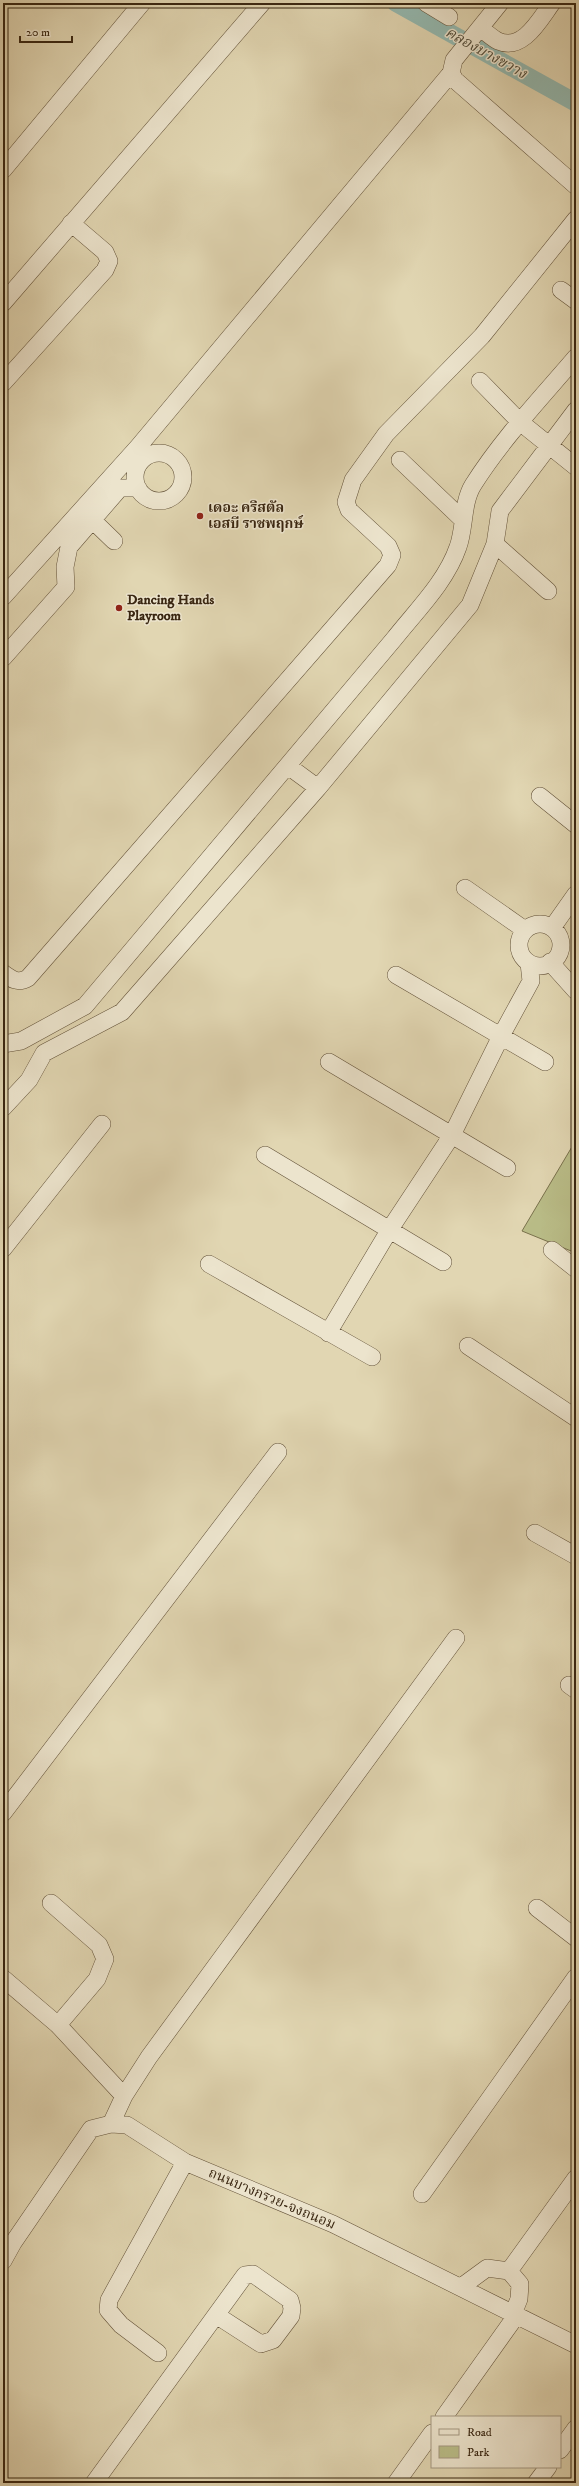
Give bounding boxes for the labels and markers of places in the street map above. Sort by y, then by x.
place label: เดอะ คริสตัล เอสบี ราชพฤกษ์ [208,499,304,533]
marker: เดอะ คริสตัล เอสบี ราชพฤกษ์ [195,511,205,521]
place label: Dancing Hands Playroom [127,591,214,625]
marker: Dancing Hands Playroom [114,603,124,613]

